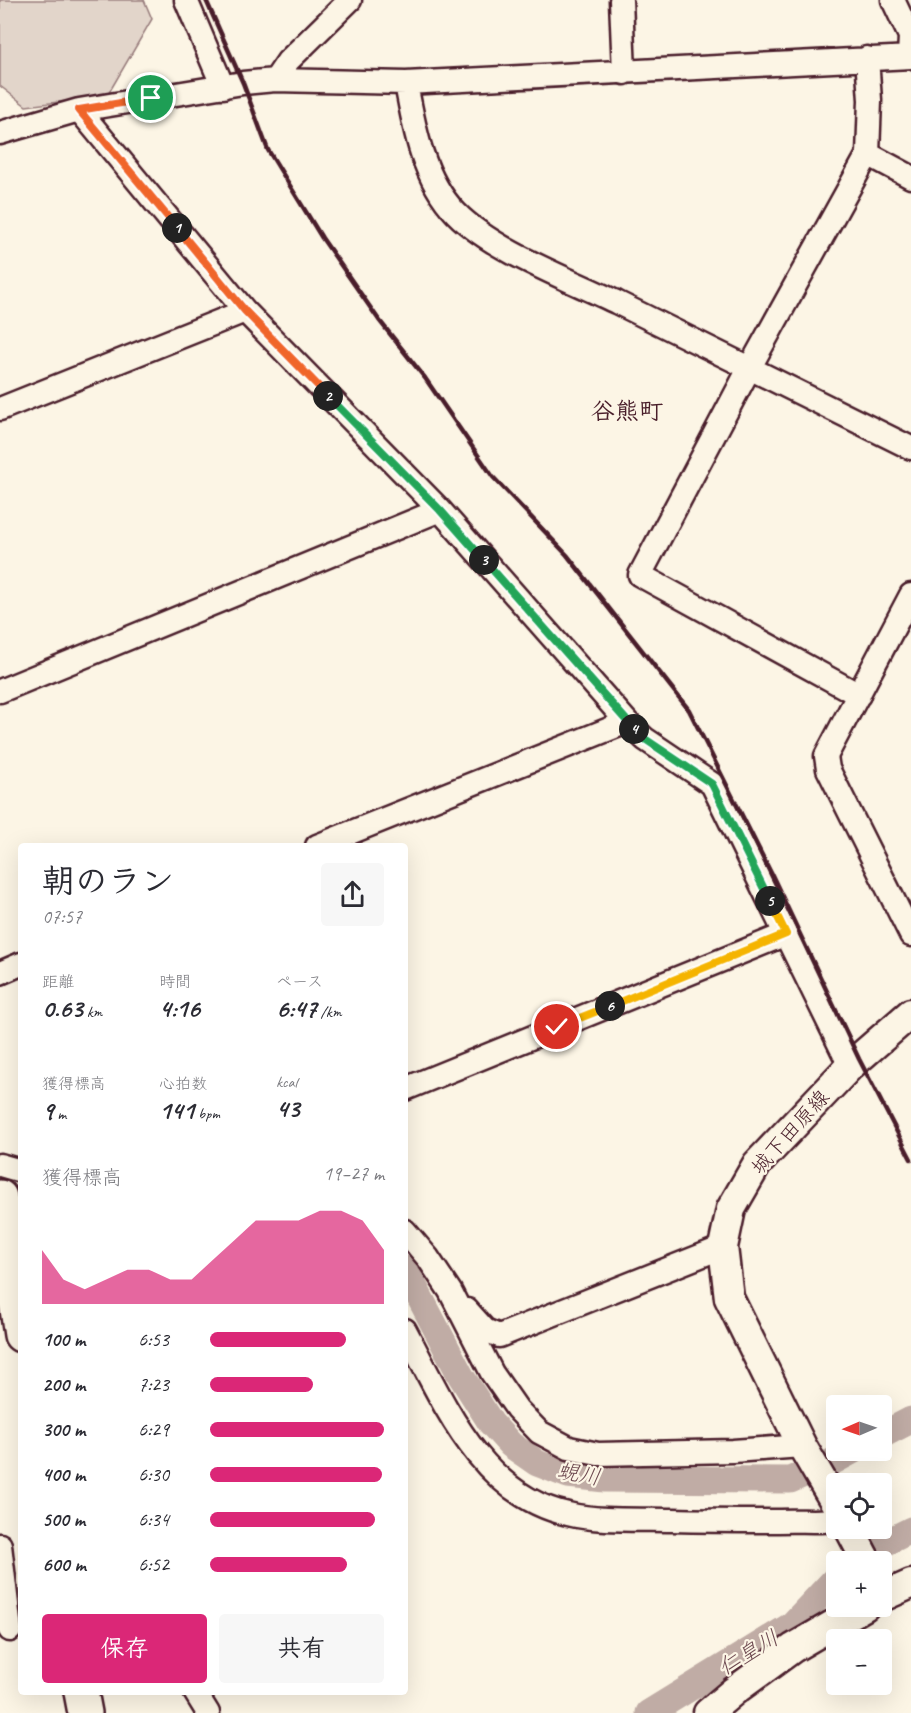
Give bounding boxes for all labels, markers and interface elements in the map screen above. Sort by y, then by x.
pin [125,72,176,123]
icon: arrive [134,81,167,114]
pin: 1 [162,213,192,243]
text: 1 [173,218,181,238]
pin: 2 [313,381,343,411]
text: 2 [324,386,332,406]
district label: 谷熊町 [591,396,663,426]
pin: 3 [469,545,499,575]
text: 3 [480,550,488,570]
pin: 4 [619,714,649,744]
text: 4 [630,719,638,739]
text: 朝のラン [42,860,174,902]
button: share [321,863,384,926]
pin: 5 [755,886,785,916]
text: 5 [767,891,773,911]
text: 07:57 [42,904,82,929]
text: 距離 [42,972,74,992]
text: 時間 [159,972,191,992]
text: ペース [276,972,323,992]
pin: 6 [595,991,625,1021]
text: 0.63 [42,992,83,1025]
text: 4:16 [159,992,200,1025]
text: 6:47 [276,992,317,1025]
text: 6 [606,996,614,1016]
pin [531,1001,582,1052]
text: km [83,1002,102,1022]
text: /km [317,1002,342,1022]
icon: check [540,1010,573,1043]
text: kcal [276,1072,297,1092]
text: 獲得標高 [42,1074,106,1094]
text: 心拍数 [159,1074,207,1094]
street label: 城下田原線 [745,1084,835,1180]
text: 43 [276,1092,299,1125]
text: 9 [42,1094,53,1127]
text: 141 [159,1094,194,1127]
text: m [53,1104,66,1124]
text: bpm [194,1104,220,1124]
text: 19–27 m [323,1161,384,1186]
text: 獲得標高 [42,1165,122,1190]
text: 100 m [42,1327,85,1352]
text: 6:53 [138,1327,169,1352]
text: 200 m [42,1372,85,1397]
text: 7:23 [138,1372,169,1397]
north arrow [826,1395,892,1461]
map controls [826,1395,892,1695]
text: 300 m [42,1417,85,1442]
text: 6:29 [138,1417,169,1442]
water label: 蜆川 [555,1456,603,1492]
text: 400 m [42,1462,85,1487]
text: 6:30 [138,1462,169,1487]
button: locate [826,1473,892,1539]
text: 500 m [42,1507,85,1532]
text: 6:34 [138,1507,169,1532]
button: + [826,1551,892,1617]
text: 600 m [42,1552,86,1577]
text: 6:52 [138,1552,169,1577]
button: 保存 [42,1614,207,1683]
button: 共有 [219,1614,384,1683]
water label: 仁皇川 [713,1624,784,1682]
button: − [826,1629,892,1695]

